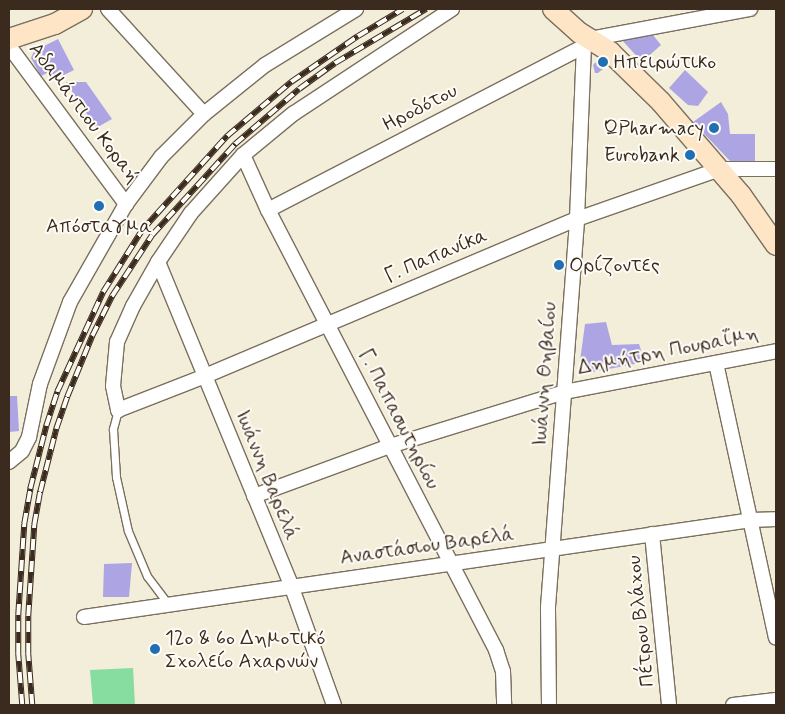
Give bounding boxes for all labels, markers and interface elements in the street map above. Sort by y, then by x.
street label: Αδαμάντιου Κοραή [23,38,145,188]
place label: Ηπειρώτικο [613,50,716,74]
marker: Ηπειρώτικο [597,56,609,68]
street label: Ηροδότου [378,79,462,137]
place label: QPharmacy [604,116,704,140]
marker: QPharmacy [708,122,720,134]
place label: Eurobank [604,143,680,167]
marker: Eurobank [684,149,696,161]
marker: Απόσταγμα [93,200,105,212]
place label: Απόσταγμα [46,214,152,238]
street label: Γ. Παπανίκα [381,224,491,288]
place label: Ορίζοντες [569,253,660,277]
marker: Ορίζοντες [553,259,565,271]
street label: Ιωάννη Θηβαίου [528,301,562,447]
street label: Δημήτρη Πουραΐμη [576,322,760,380]
street label: Γ. Παπασωτηρίου [353,345,445,493]
street label: Ιωάννη Βαρελά [230,406,304,544]
street label: Αναστάσιου Βαρελά [338,522,516,570]
street label: Πέτρου Βλάχου [622,554,660,688]
place label: 12ο & 6ο Δημοτικό Σχολείο Αχαρνών [165,626,325,673]
marker: 12ο & 6ο Δημοτικό Σχολείο Αχαρνών [149,643,161,655]

